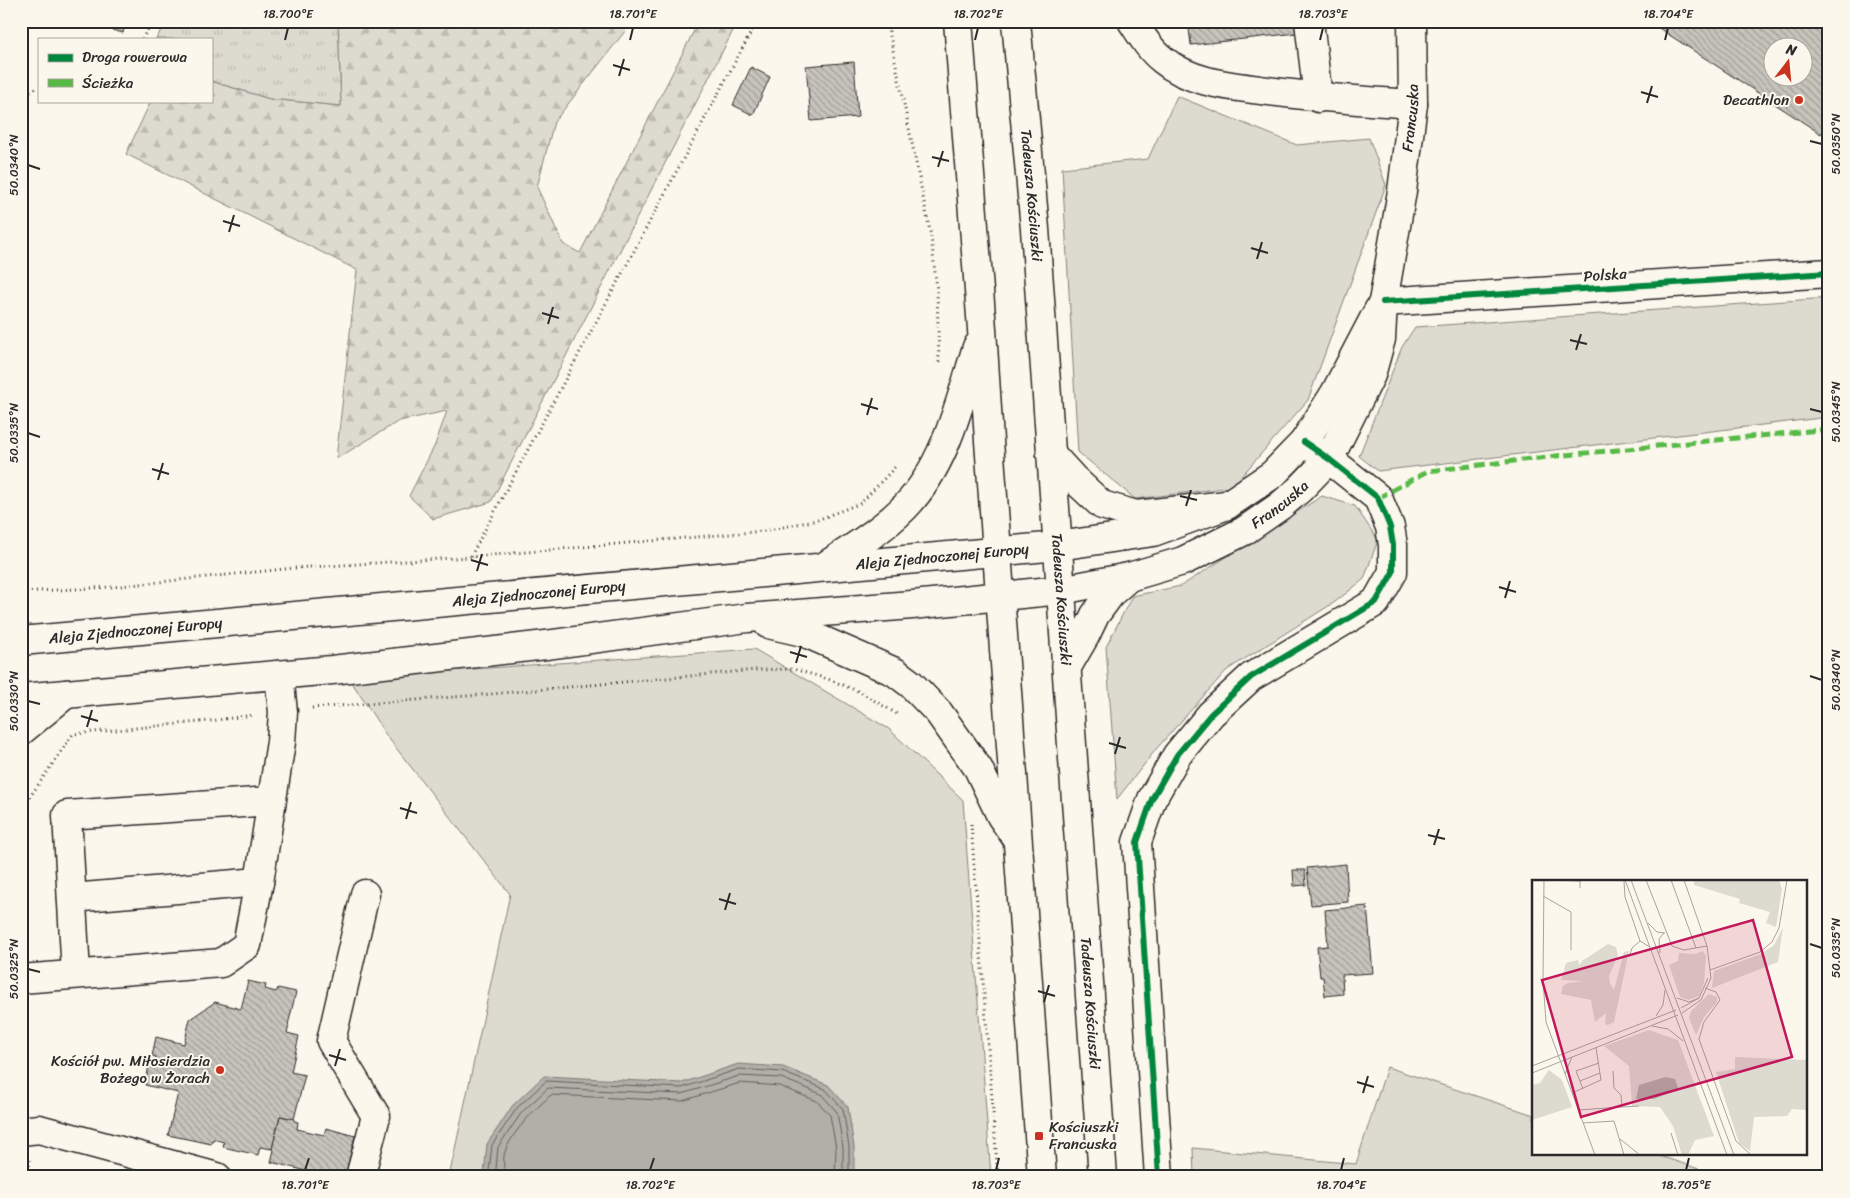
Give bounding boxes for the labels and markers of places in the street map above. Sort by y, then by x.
place label: Decathlon [1723,87,1789,113]
marker: Decathlon [1793,94,1805,106]
place label: Kościół pw. Miłosierdzia Bożego w Żorach [51,1048,210,1091]
marker: Kościół pw. Miłosierdzia Bożego w Żorach [214,1064,226,1076]
place label: Kościuszki Francuska [1049,1114,1119,1157]
marker: Kościuszki Francuska [1033,1130,1045,1142]

